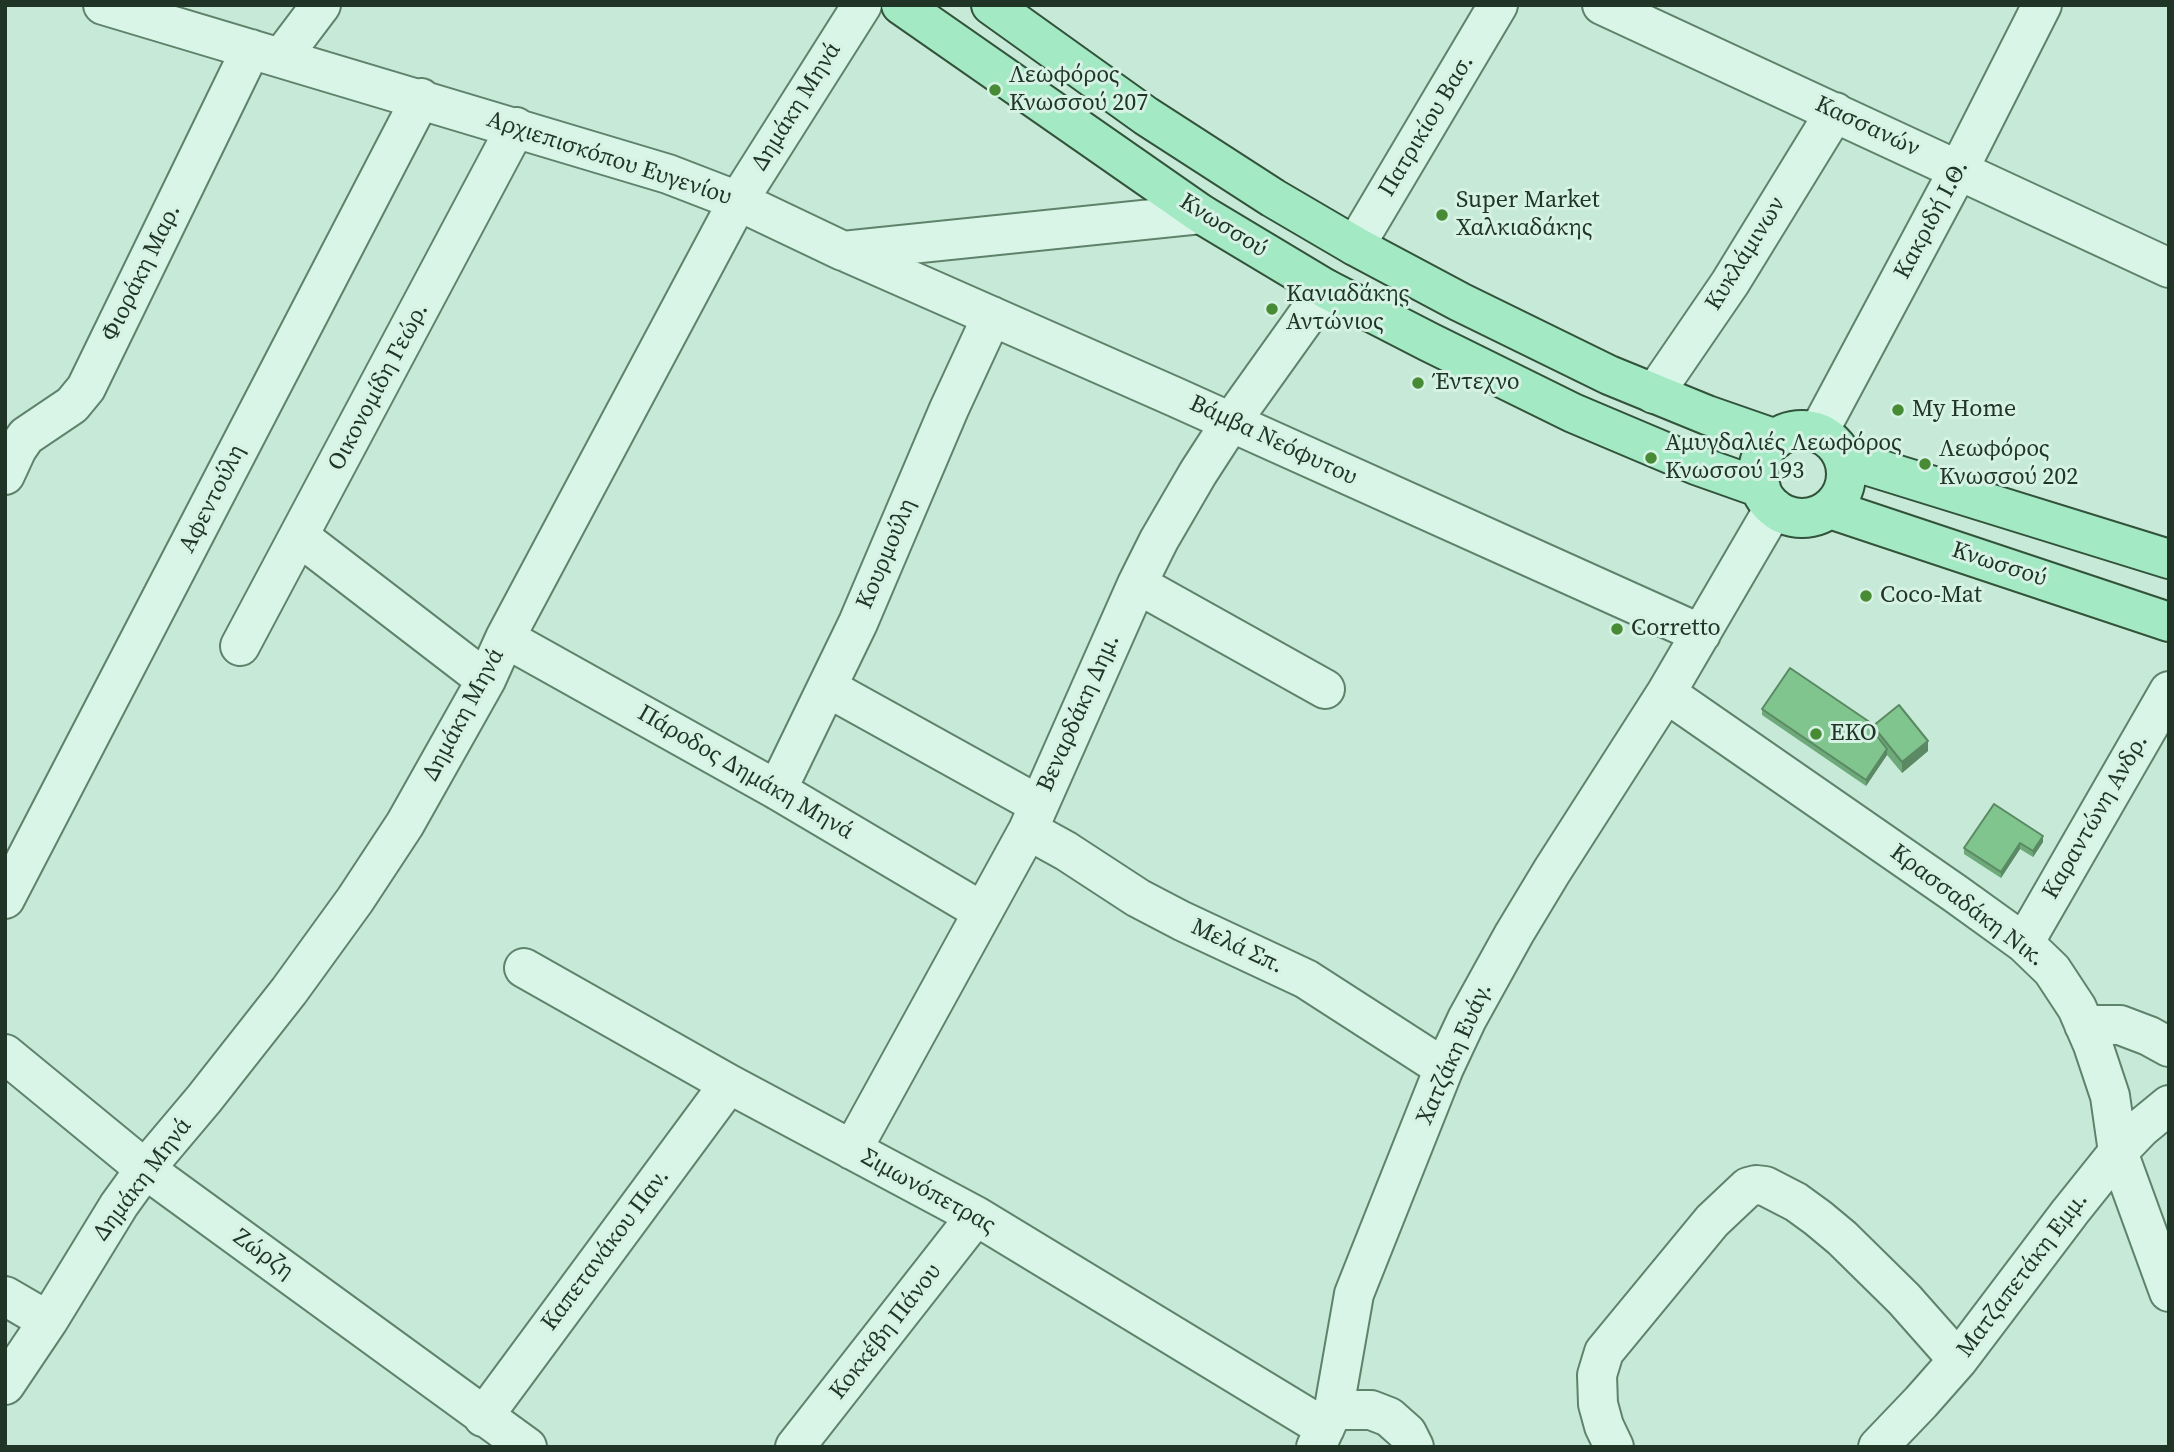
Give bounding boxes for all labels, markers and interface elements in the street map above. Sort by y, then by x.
street label: Δημάκη Μηνά [746,38,848,176]
street label: Πατρικίου Βασ. [1373,50,1481,202]
place label: Λεωφόρος Κνωσσού 207 [1009,62,1148,118]
marker: Λεωφόρος Κνωσσού 207 [987,82,1003,98]
street label: Κασσανών [1810,90,1924,164]
street label: Αρχιεπισκόπου Ευγενίου [483,106,735,212]
street label: Κακριδή Ι.Θ. [1889,156,1975,284]
place label: Super Market Χαλκιαδάκης [1456,187,1600,243]
street label: Κνωσσού [1174,188,1272,264]
street label: Κυκλάμινων [1700,192,1792,316]
street label: Φιοράκη Μαρ. [96,200,188,346]
marker: Super Market Χαλκιαδάκης [1434,207,1450,223]
place label: Κανιαδάκης Αντώνιος [1286,281,1410,337]
street label: Οικονομίδη Γεώρ. [323,298,435,476]
marker: Κανιαδάκης Αντώνιος [1264,301,1280,317]
place label: Έντεχνο [1432,369,1520,397]
marker: Έντεχνο [1410,375,1426,391]
street label: Βάμβα Νεόφυτου [1185,390,1361,492]
place label: My Home [1912,396,2016,424]
marker: My Home [1890,402,1906,418]
place label: Αμυγδαλιές Λεωφόρος Κνωσσού 193 [1665,430,1902,486]
place label: Λεωφόρος Κνωσσού 202 [1939,436,2078,492]
street label: Αφεντούλη [174,440,252,558]
marker: Αμυγδαλιές Λεωφόρος Κνωσσού 193 [1643,450,1659,466]
marker: Λεωφόρος Κνωσσού 202 [1917,456,1933,472]
street label: Κουρμούλη [851,495,923,613]
street label: Κνωσσού [1948,536,2050,594]
place label: Coco-Mat [1880,582,1982,610]
marker: Coco-Mat [1858,588,1874,604]
place label: Corretto [1631,615,1721,643]
marker: Corretto [1609,621,1625,637]
street label: Βεναρδάκη Δημ. [1031,630,1127,796]
street label: Δημάκη Μηνά [417,644,511,786]
street label: Πάροδος Δημάκη Μηνά [632,699,858,847]
place label: EKO [1830,720,1877,748]
marker: EKO [1808,726,1824,742]
street label: Καραντώνη Ανδρ. [2037,729,2155,905]
street label: Κρασσαδάκη Νικ. [1884,839,2050,973]
street label: Μελά Σπ. [1186,913,1288,981]
street label: Χατζάκη Ευάγ. [1411,979,1499,1129]
street label: Δημάκη Μηνά [88,1113,198,1247]
street label: Σιμωνόπετρας [856,1143,1000,1241]
street label: Καπετανάκου Παν. [536,1163,676,1337]
street label: Ματζαπετάκη Εμμ. [1951,1187,2095,1363]
street label: Ζώρζη [227,1223,299,1287]
street label: Κοκκέβη Πάνου [824,1258,948,1406]

